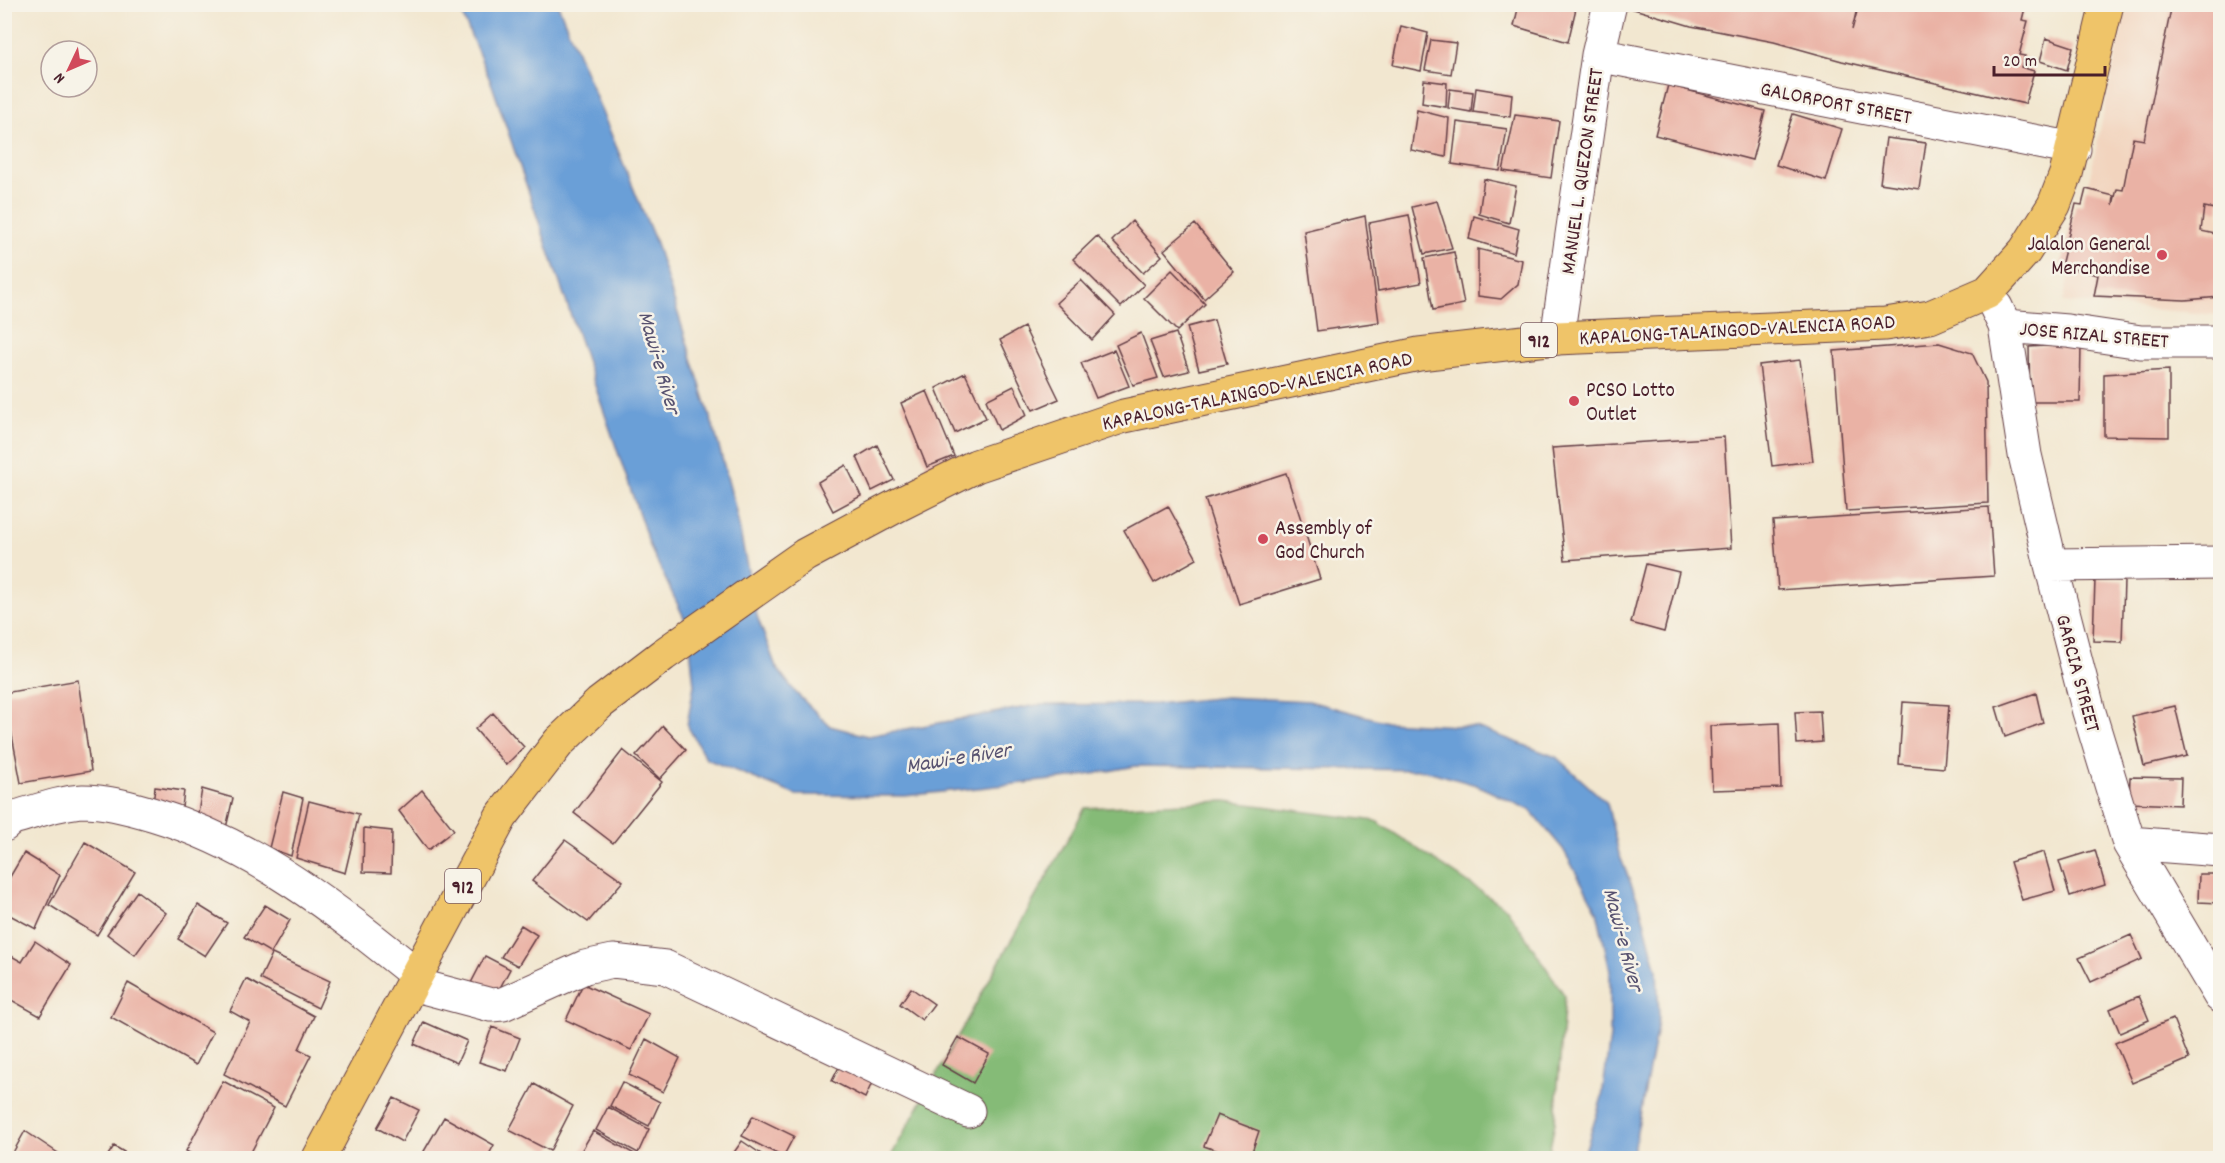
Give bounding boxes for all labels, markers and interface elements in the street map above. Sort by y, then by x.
north arrow [39,39,99,99]
scale bar [1994,39,2105,77]
text: 20 m [2003,50,2037,75]
street label: MANUEL L. QUEZON STREET [1555,66,1613,276]
text: N [49,67,71,89]
street label: GALORPORT STREET [1757,76,1914,134]
place label: Jalalon General Merchandise [2027,231,2150,285]
marker: Jalalon General Merchandise [2155,248,2169,262]
water label: Mawi-e River [628,308,688,421]
street label: KAPALONG-TALAINGOD-VALENCIA ROAD [1578,309,1896,355]
street label: JOSE RIZAL STREET [2018,316,2170,358]
road number: 912 [1521,323,1557,357]
street label: KAPALONG-TALAINGOD-VALENCIA ROAD [1100,345,1416,440]
place label: PCSO Lotto Outlet [1586,377,1675,431]
marker: PCSO Lotto Outlet [1567,394,1581,408]
place label: Assembly of God Church [1275,515,1373,569]
marker: Assembly of God Church [1256,532,1270,546]
street label: GARCIA STREET [2046,612,2106,737]
water label: Mawi-e River [904,735,1016,783]
road number: 912 [445,869,481,903]
water label: Mawi-e River [1593,885,1651,998]

